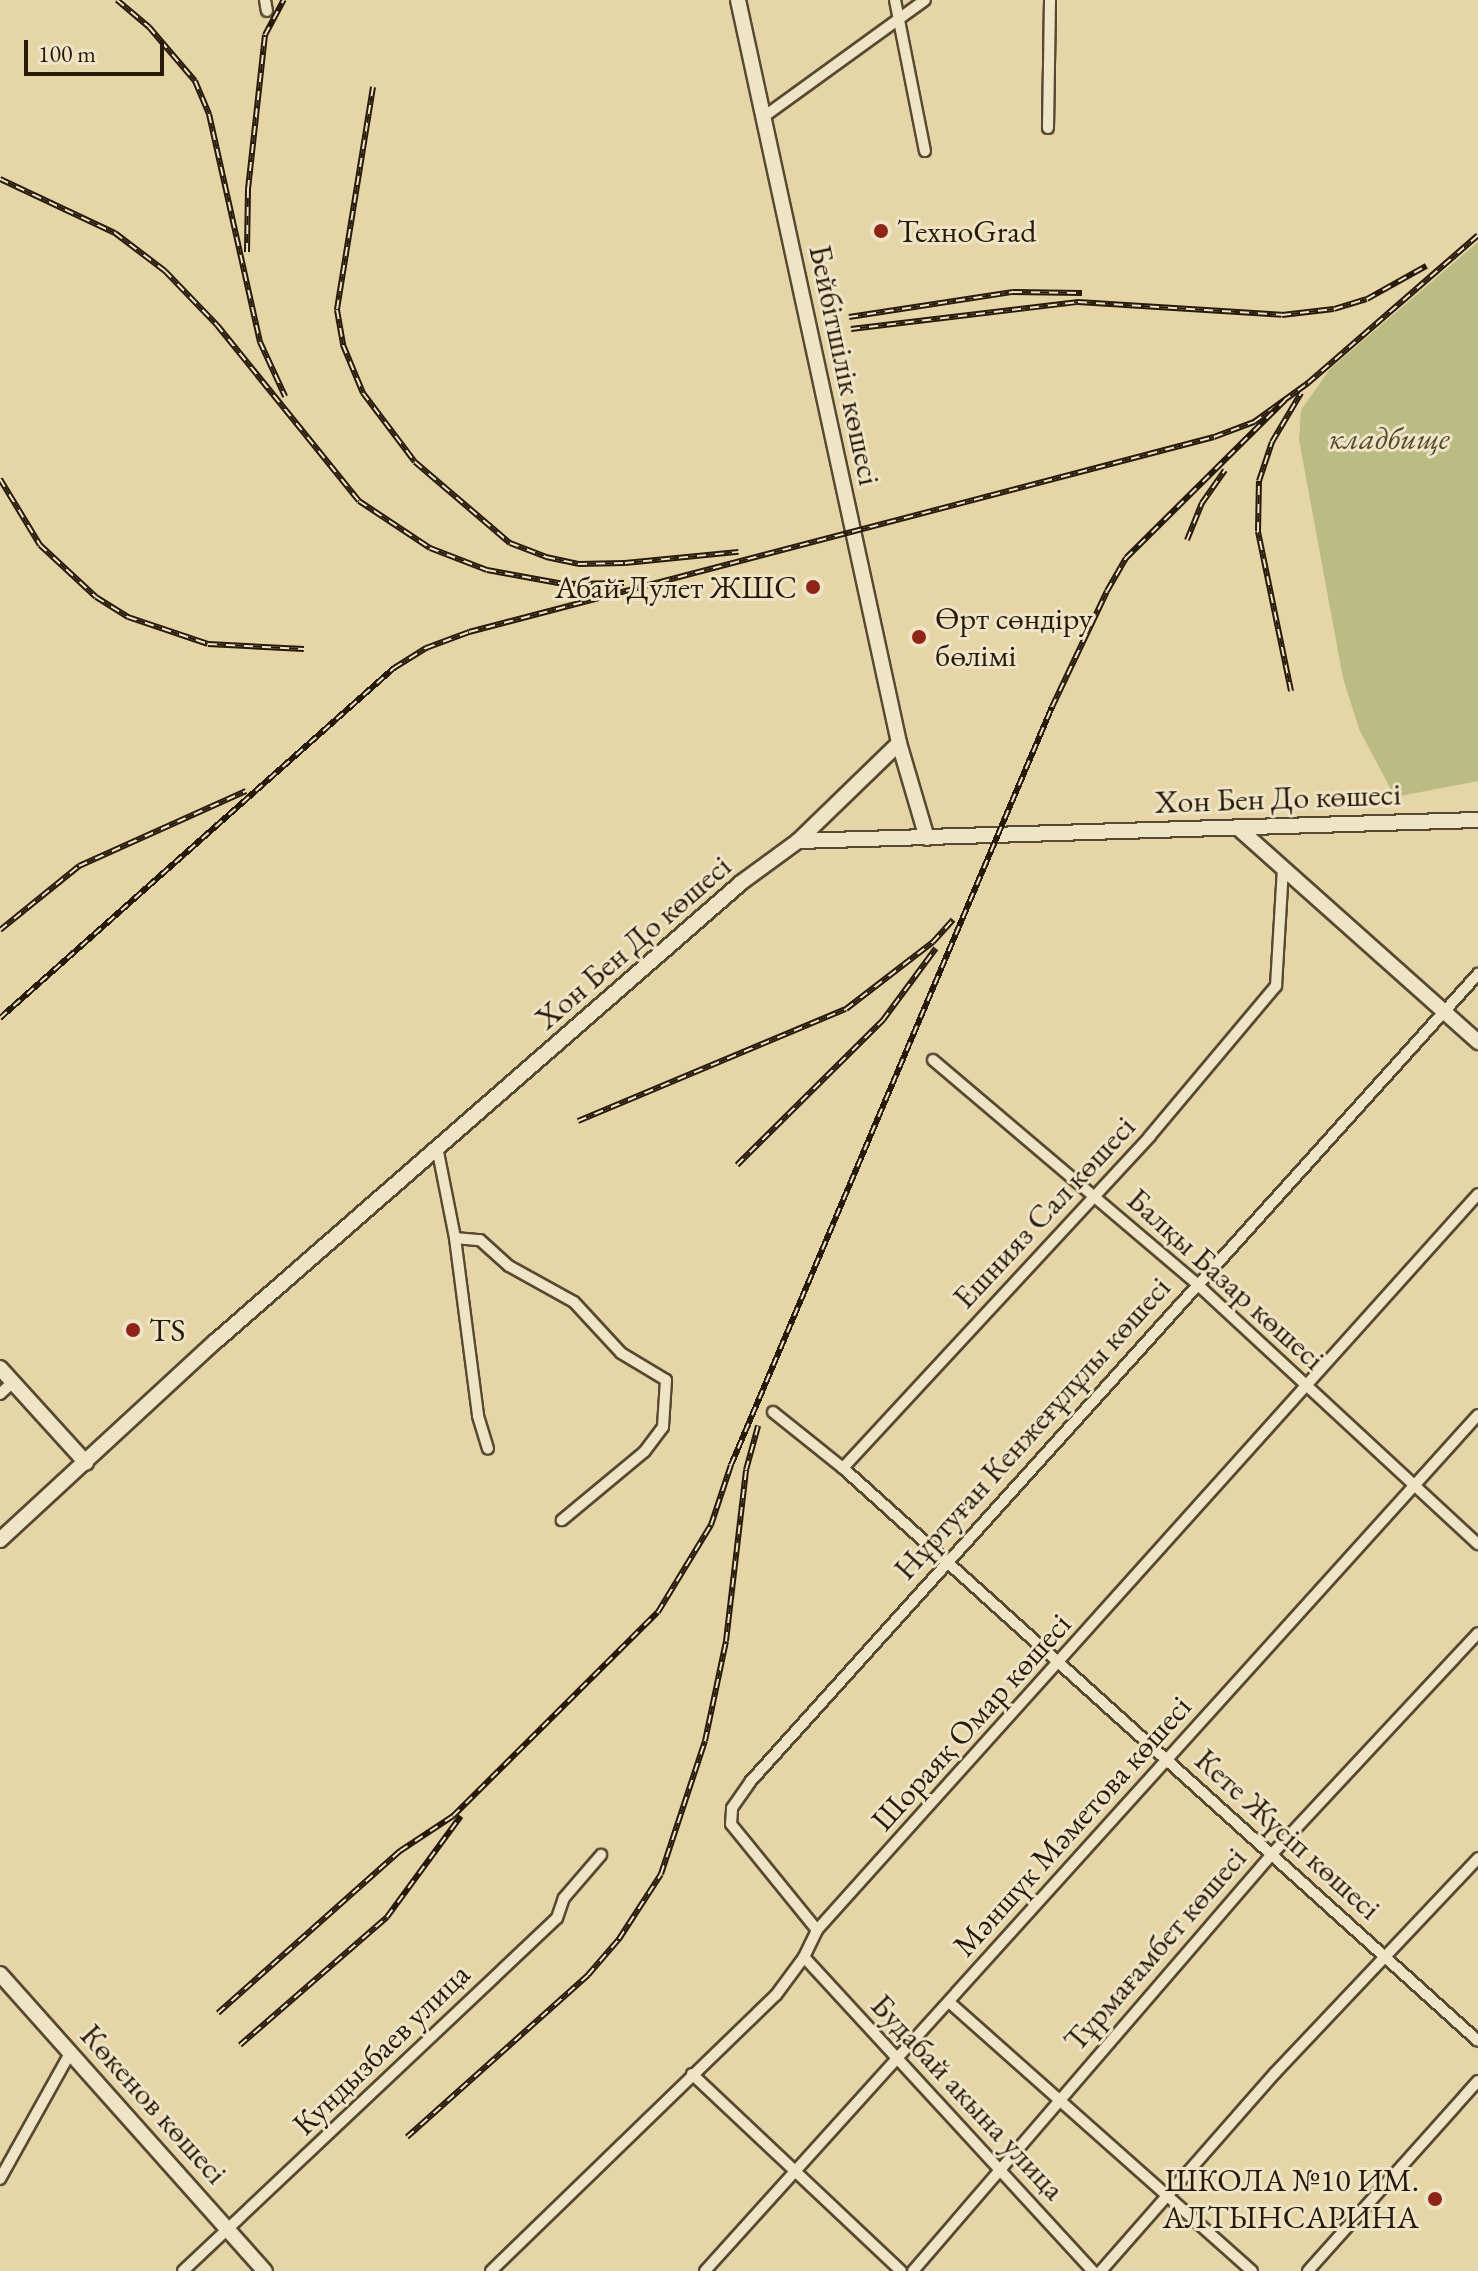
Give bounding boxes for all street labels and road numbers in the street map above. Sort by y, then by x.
street label: Бейбітшілік көшесі [801,241,889,489]
street label: Хон Бен До көшесі [1154,775,1402,821]
street label: Хон Бен До көшесі [527,847,739,1037]
street label: Ешнияз Сал көшесі [945,1108,1143,1316]
street label: Балқы Базар көшесі [1119,1180,1333,1378]
street label: Нұртуған Кенжеғұлұлы көшесі [886,1268,1178,1588]
street label: Шораяқ Омар көшесі [863,1605,1079,1839]
street label: Мәншүк Мәметова көшесі [945,1688,1199,1964]
street label: Кете Жүсіп көшесі [1187,1741,1389,1927]
street label: Тұрмағамбет көшесі [1056,1839,1254,2059]
street label: Кундызбаев улица [284,1955,478,2143]
street label: Будабай акына улица [863,1986,1073,2208]
street label: Көкенов көшесі [72,2016,236,2192]

